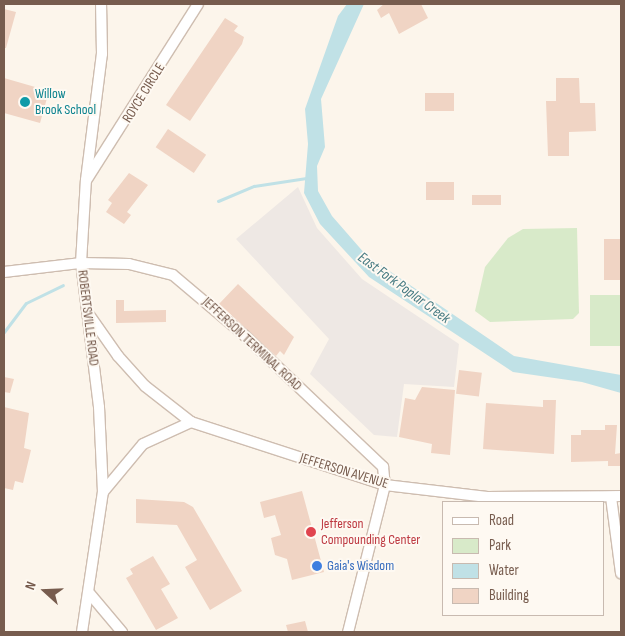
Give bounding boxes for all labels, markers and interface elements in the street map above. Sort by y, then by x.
street label: ROYCE CIRCLE [119,60,169,126]
place label: Willow Brook School [35,86,96,118]
marker: Willow Brook School [19,96,31,108]
water label: East Fork Poplar Creek [354,248,454,328]
street label: ROBERTSVILLE ROAD [74,269,102,367]
street label: JEFFERSON TERMINAL ROAD [199,294,305,394]
street label: JEFFERSON AVENUE [298,450,390,492]
legend [442,501,605,616]
text: Road [489,511,514,530]
place label: Jefferson Compounding Center [321,516,420,548]
marker: Jefferson Compounding Center [305,526,317,538]
text: Park [489,536,511,555]
place label: Gaia's Wisdom [327,558,394,574]
marker: Gaia's Wisdom [311,560,323,572]
text: Water [489,561,519,580]
north arrow [20,566,70,616]
text: N [21,579,40,592]
text: Building [489,586,529,605]

